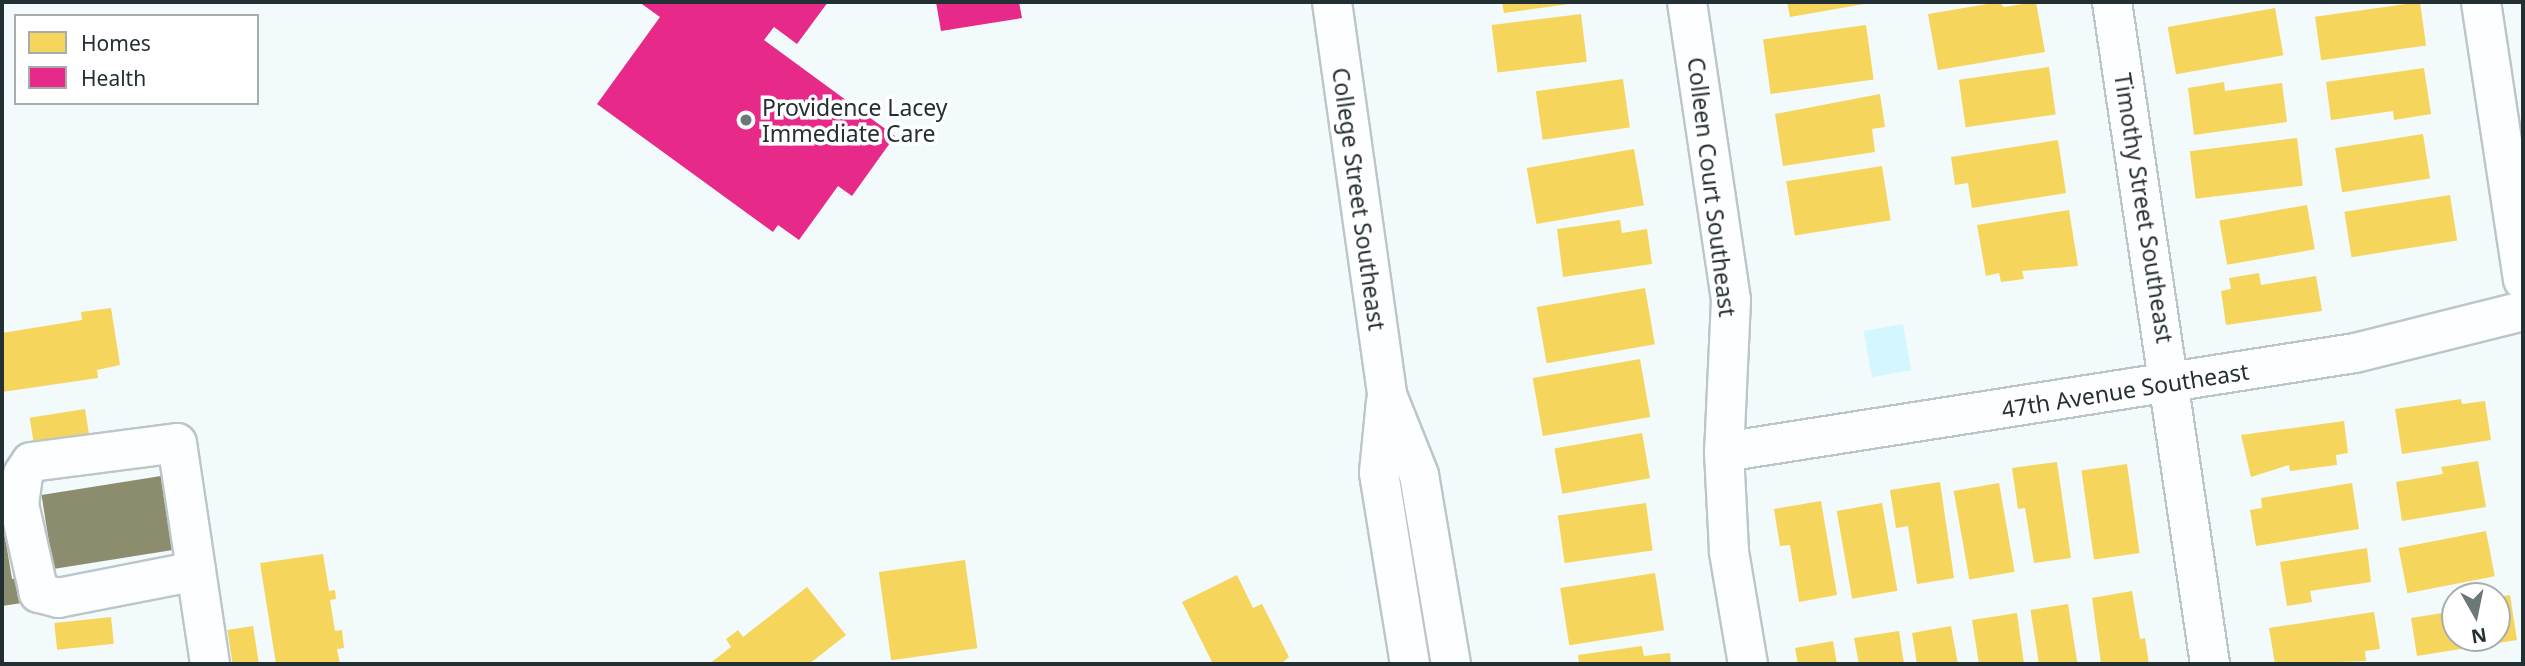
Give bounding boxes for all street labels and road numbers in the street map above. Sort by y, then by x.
street label: Colleen Court Southeast [1682,56,1742,318]
street label: College Street Southeast [1327,66,1391,332]
street label: Timothy Street Southeast [2109,71,2179,345]
street label: 47th Avenue Southeast [1999,357,2251,423]

